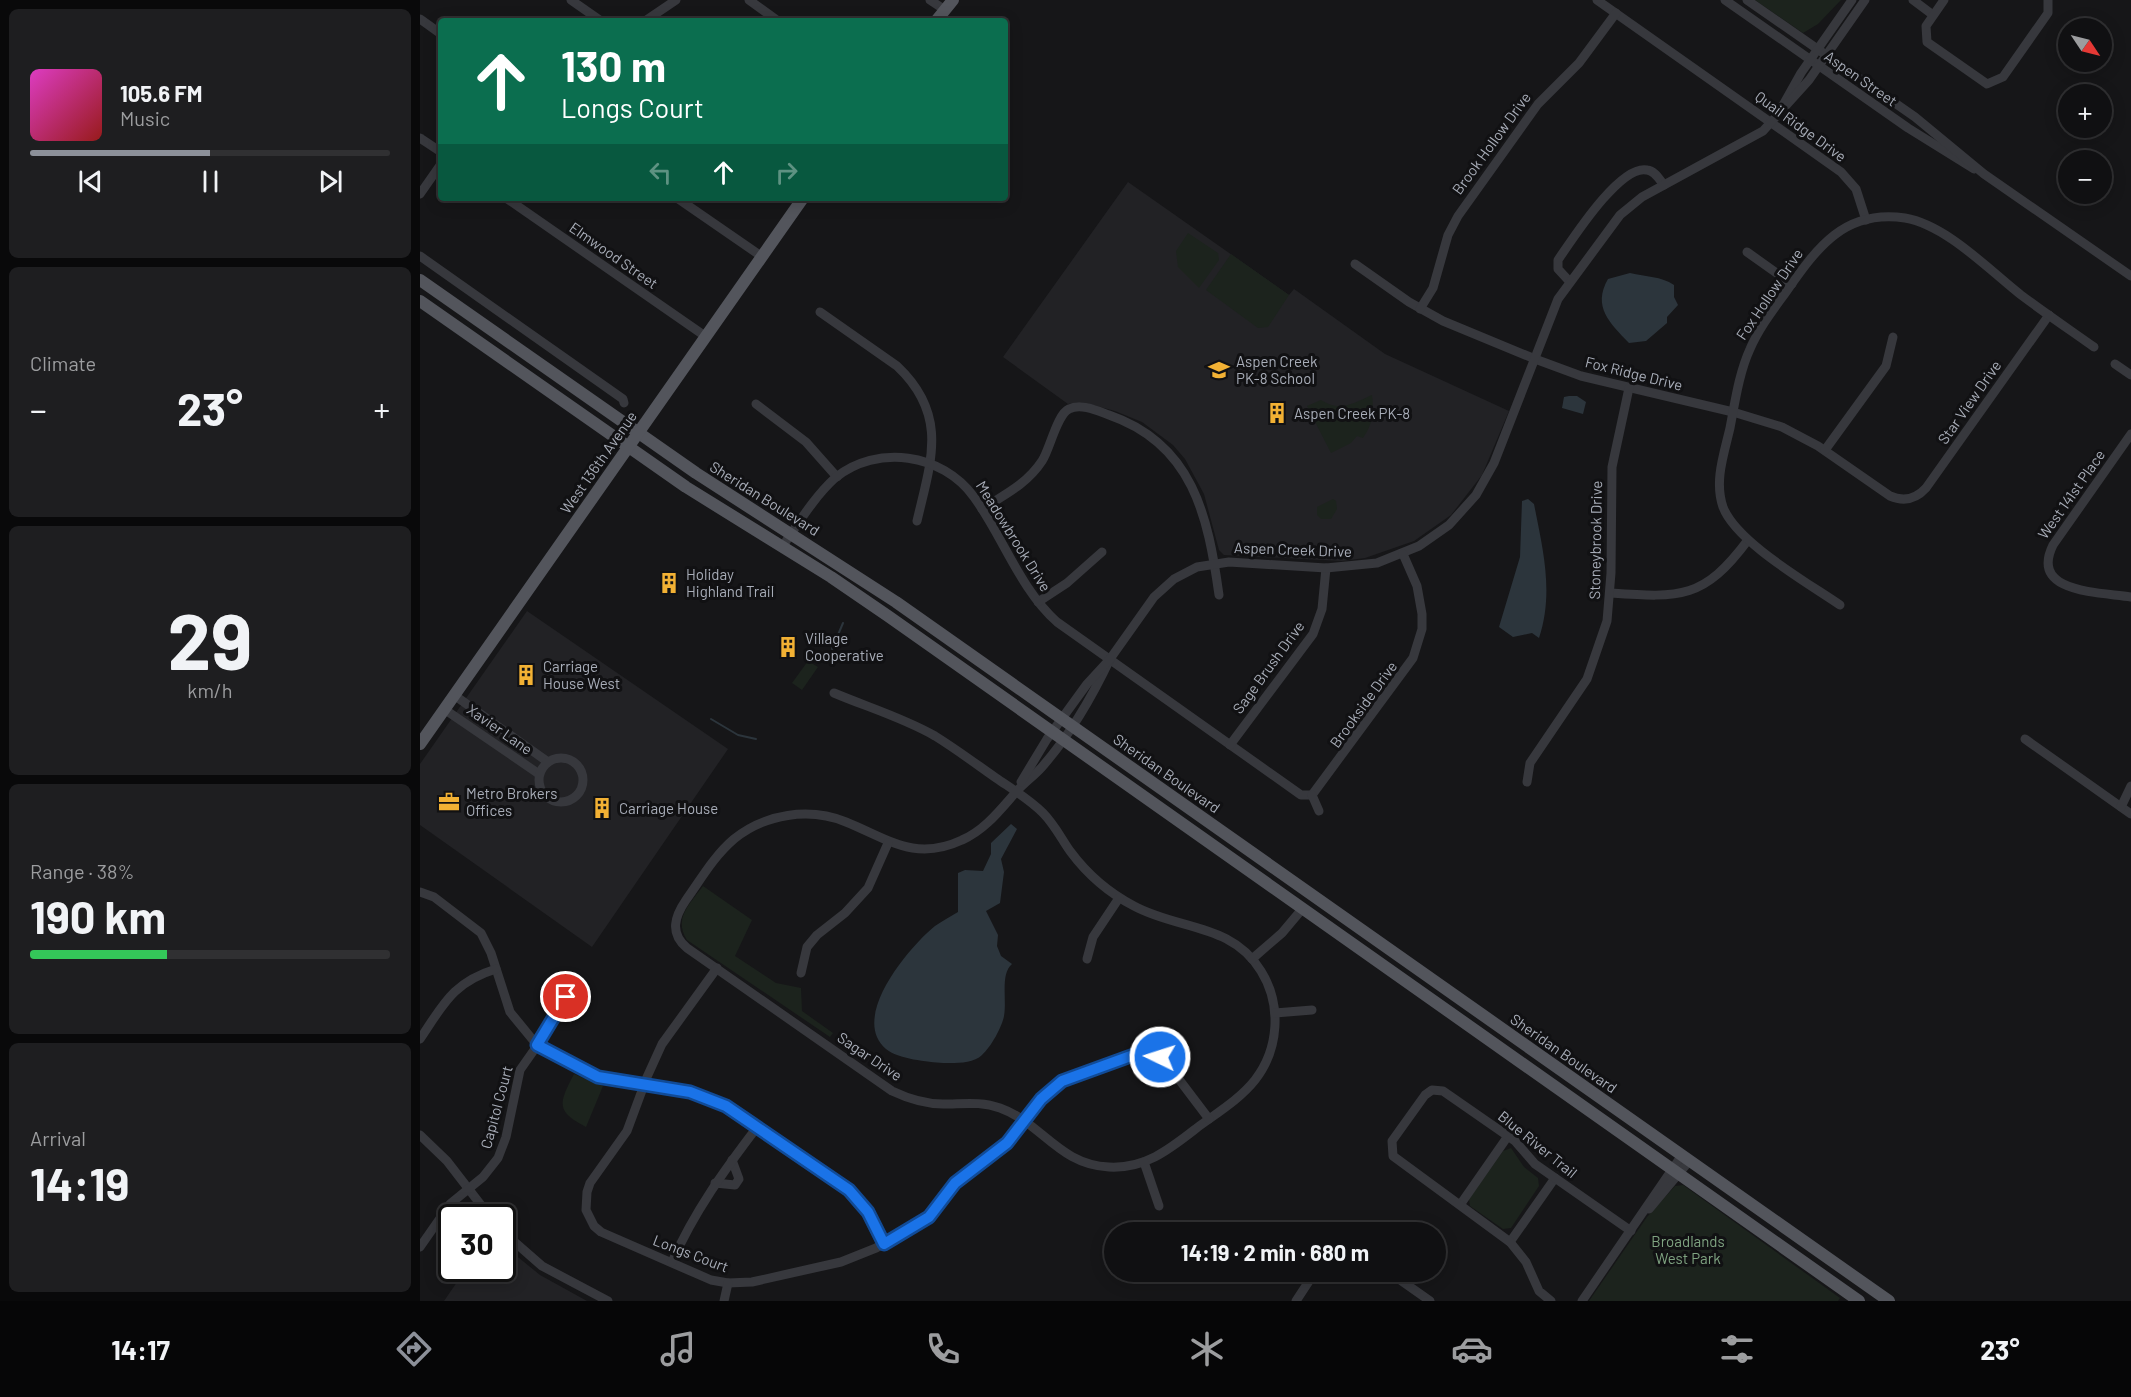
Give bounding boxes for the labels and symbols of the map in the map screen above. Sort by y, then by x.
north arrow [2058,18,2112,72]
street label: Aspen Street [1821,46,1901,110]
street label: Quail Ridge Drive [1752,87,1850,165]
street label: Brook Hollow Drive [1448,88,1534,198]
street label: Elmwood Street [566,218,662,292]
street label: Fox Hollow Drive [1732,245,1806,343]
place label: Aspen Creek PK-8 School [1236,352,1318,387]
street label: Fox Ridge Drive [1583,352,1685,394]
street label: Star View Drive [1934,357,2004,447]
school or university icon: Aspen Creek PK-8 School [1207,358,1231,382]
building icon: Aspen Creek PK-8 [1265,401,1289,425]
place label: Aspen Creek PK-8 [1294,404,1410,422]
street label: West 136th Avenue [556,407,640,517]
street label: West 141st Place [2034,446,2108,542]
street label: Sheridan Boulevard [707,457,823,539]
street label: Meadowbrook Drive [973,477,1055,595]
street label: Stoneybrook Drive [1585,480,1605,600]
street label: Aspen Creek Drive [1234,538,1352,560]
place label: Holiday Highland Trail [686,565,774,600]
building icon: Holiday Highland Trail [657,571,681,595]
street label: Sage Brush Drive [1228,617,1308,717]
place label: Village Cooperative [805,629,884,664]
building icon: Village Cooperative [776,635,800,659]
place label: Carriage House West [543,657,620,692]
street label: Brookside Drive [1326,657,1400,751]
building icon: Carriage House West [514,663,538,687]
street label: Xavier Lane [464,700,536,758]
street label: Sheridan Boulevard [1110,729,1224,817]
place label: Metro Brokers Offices [466,784,557,819]
office icon: Metro Brokers Offices [437,790,461,814]
building icon: Carriage House [590,796,614,820]
place label: Carriage House [619,799,718,817]
pin [540,971,591,1022]
street label: Sheridan Boulevard [1507,1009,1621,1097]
position arrow [1128,1025,1192,1089]
street label: Sagar Drive [834,1028,906,1084]
street label: Capitol Court [476,1064,516,1150]
street label: Blue River Trail [1495,1107,1581,1181]
speed limit sign: 30 [438,1204,516,1282]
street label: Longs Court [651,1230,731,1276]
park label: Broadlands West Park [1651,1232,1725,1267]

